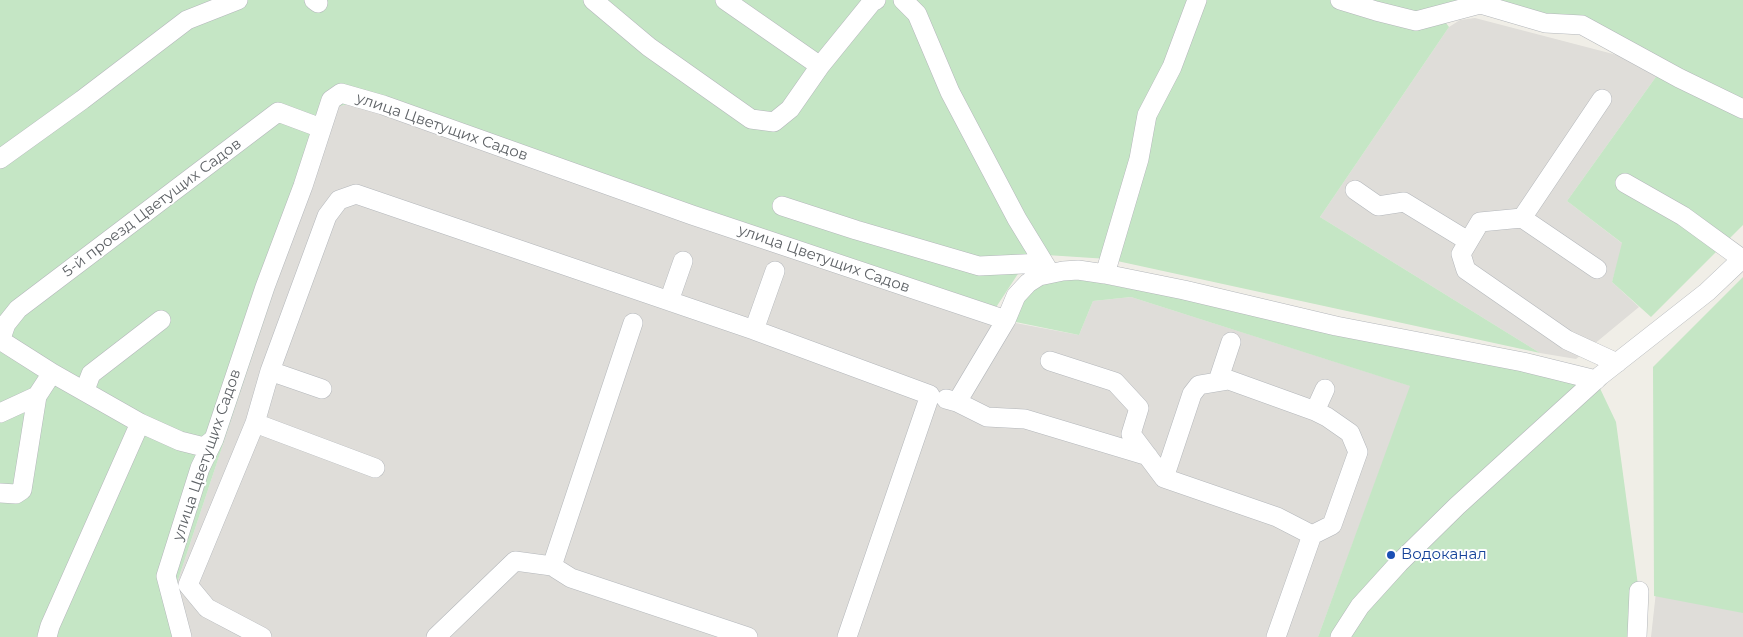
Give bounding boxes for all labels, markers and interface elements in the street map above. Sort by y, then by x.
street label: улица Цветущих Садов [354,89,530,165]
street label: 5-й проезд Цветущих Садов [59,135,245,281]
street label: улица Цветущих Садов [736,221,912,297]
street label: улица Цветущих Садов [169,367,245,543]
place label: Водоканал [1401,546,1487,564]
marker: Водоканал [1385,549,1397,561]

